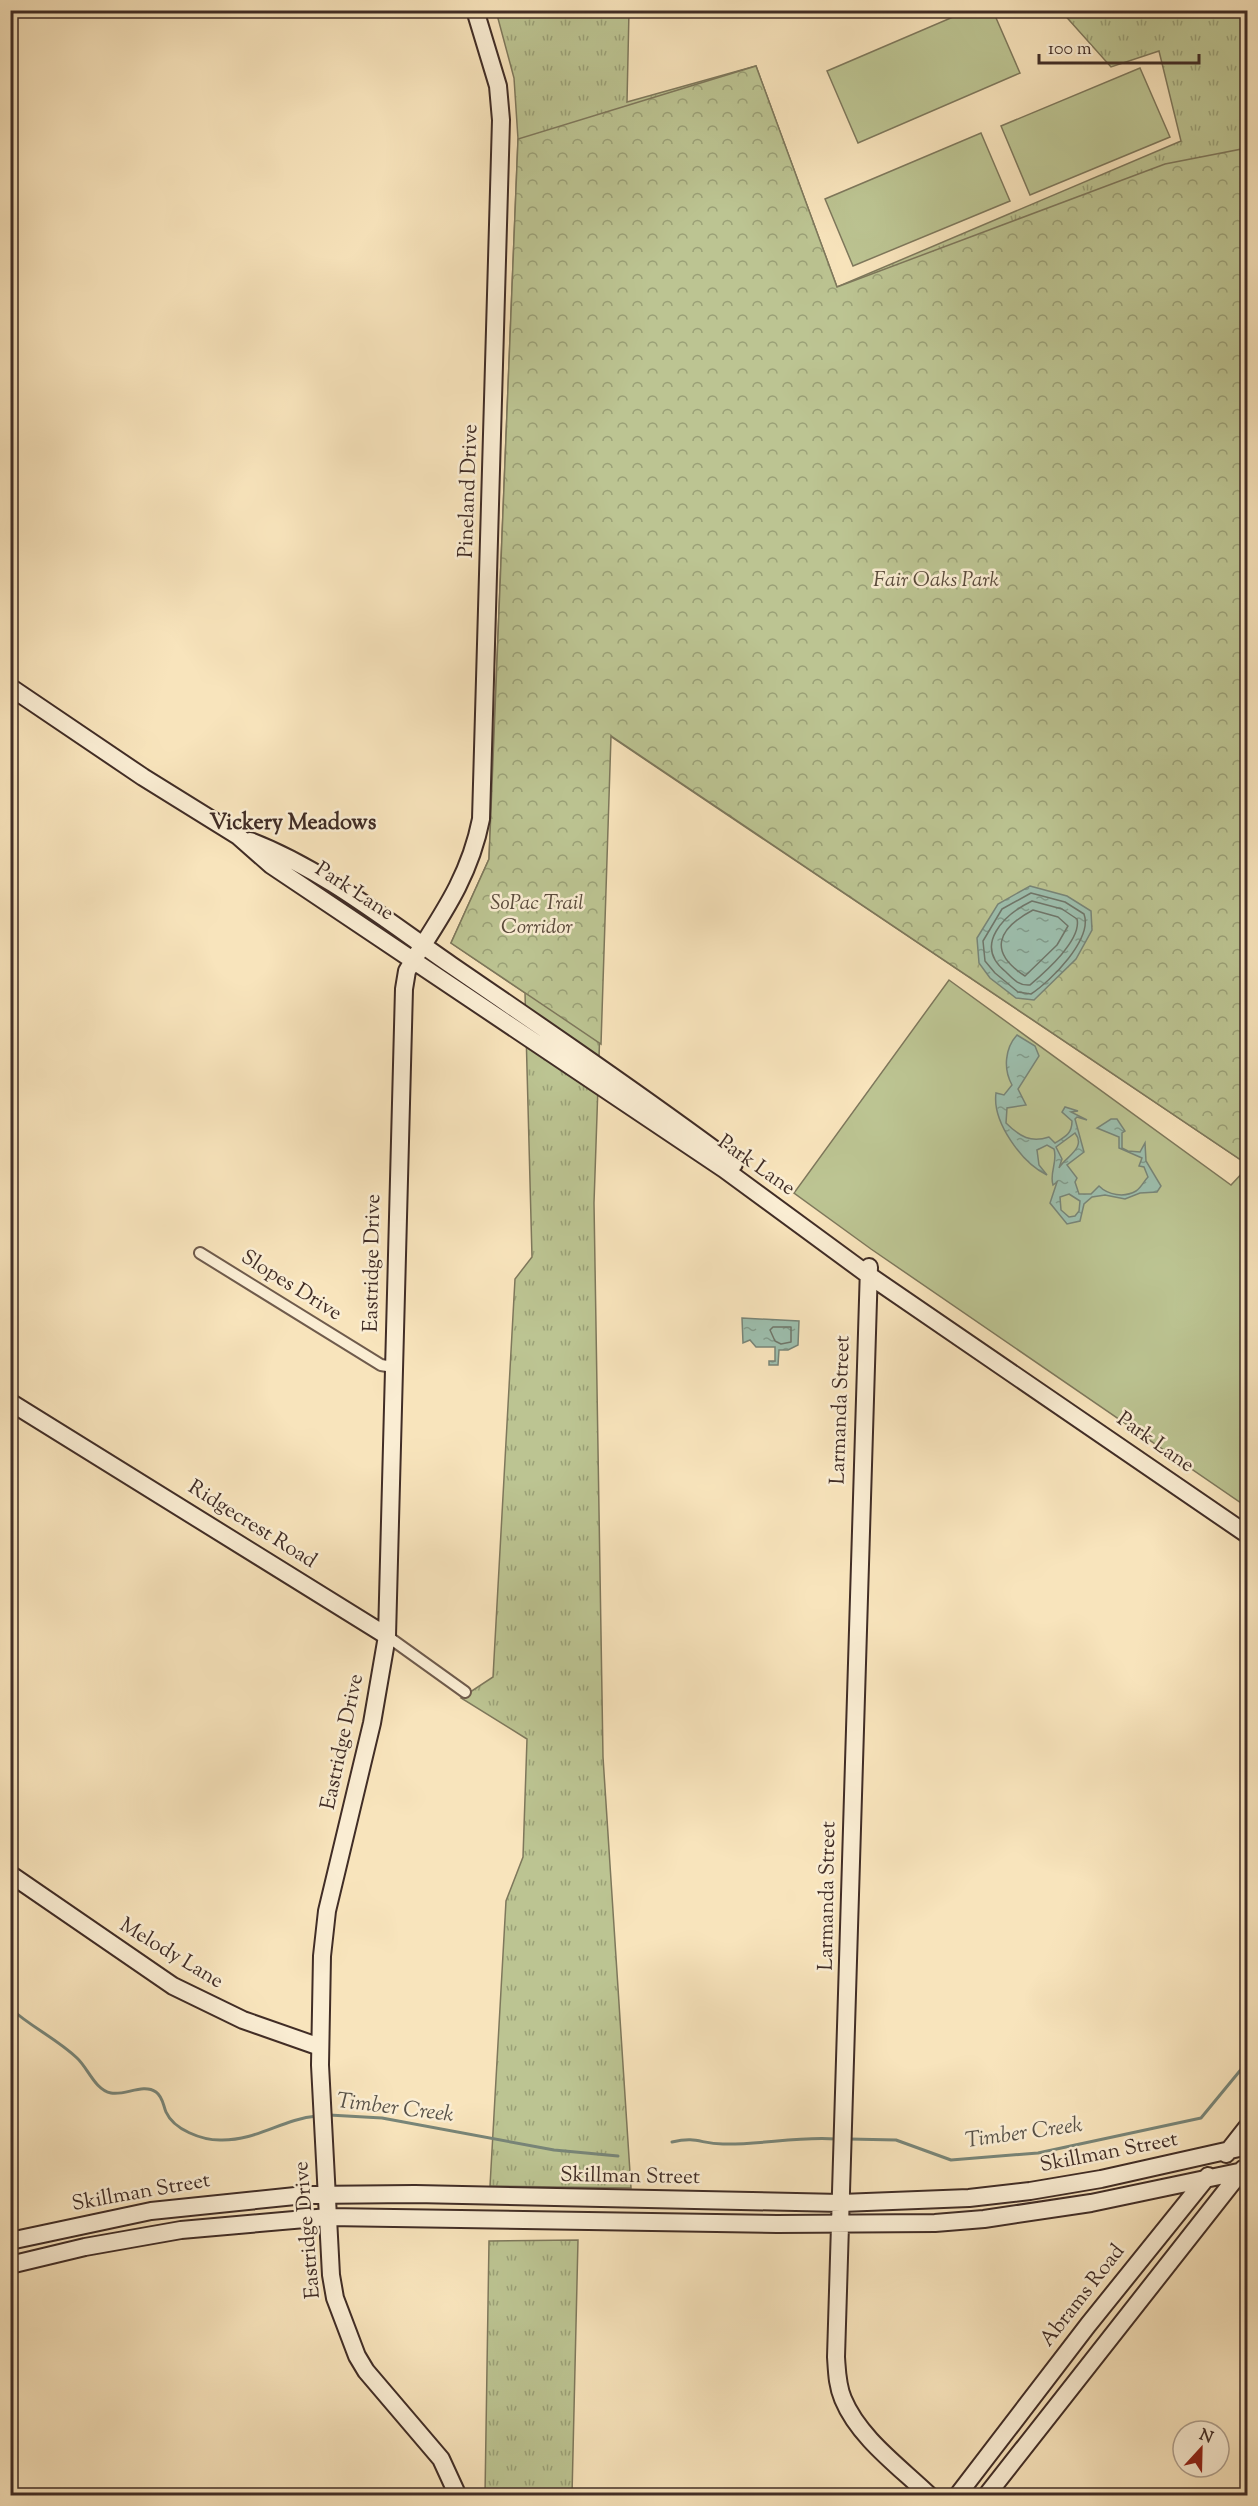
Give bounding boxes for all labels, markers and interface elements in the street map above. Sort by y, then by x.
scale bar [1039,27,1200,65]
text: 100 m [1048,37,1092,63]
street label: Pineland Drive [452,424,486,558]
park label: Fair Oaks Park [873,566,999,596]
district label: Vickery Meadows [210,808,377,840]
street label: Park Lane [309,855,399,929]
park label: SoPac Trail Corridor [490,889,584,943]
street label: Park Lane [711,1128,801,1204]
street label: Eastridge Drive [357,1194,389,1332]
street label: Slopes Drive [235,1243,347,1329]
street label: Larmanda Street [823,1335,859,1485]
street label: Park Lane [1110,1405,1200,1481]
street label: Ridgecrest Road [182,1473,322,1577]
street label: Eastridge Drive [314,1671,372,1813]
street label: Larmanda Street [812,1821,844,1971]
street label: Melody Lane [113,1911,229,1997]
water label: Timber Creek [335,2086,456,2132]
water label: Timber Creek [963,2110,1085,2158]
street label: Skillman Street [1037,2125,1181,2181]
street label: Eastridge Drive [287,2160,329,2300]
street label: Skillman Street [560,2161,700,2193]
street label: Skillman Street [69,2166,213,2220]
street label: Abrams Road [1033,2238,1133,2354]
north arrow [1171,2419,1231,2479]
text: N [1195,2424,1216,2451]

